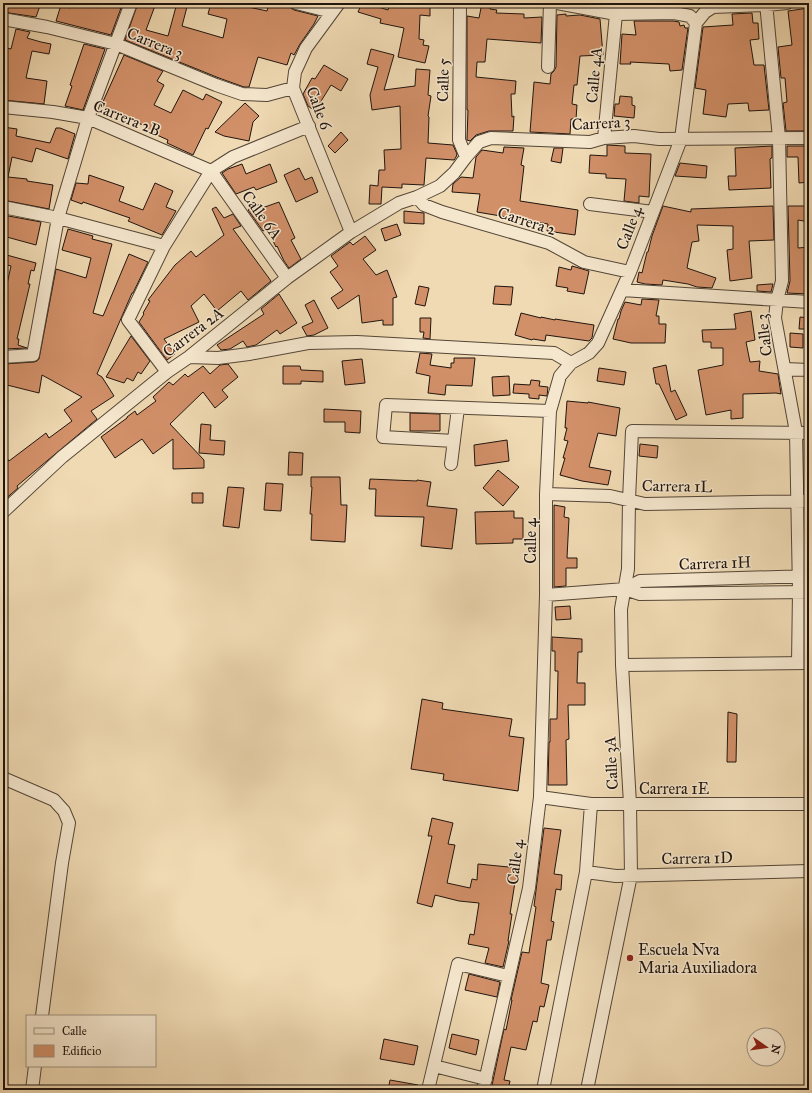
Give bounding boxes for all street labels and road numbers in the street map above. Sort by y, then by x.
street label: Carrera 3 [124,23,186,63]
street label: Calle 4A [582,46,606,104]
street label: Calle 5 [433,57,453,102]
street label: Calle 6 [302,84,336,133]
street label: Carrera 2B [91,96,163,140]
street label: Carrera 3 [571,112,631,134]
street label: Calle 6A [238,187,286,243]
street label: Calle 4 [612,202,646,253]
street label: Carrera 2 [495,203,559,239]
street label: Carrera 2A [159,303,227,361]
street label: Calle 3 [752,313,776,357]
street label: Carrera 1L [642,476,713,496]
street label: Calle 4 [521,517,540,564]
street label: Carrera 1H [678,552,752,574]
street label: Calle 3A [600,736,622,790]
street label: Carrera 1E [639,779,709,798]
street label: Calle 4 [503,837,527,886]
street label: Carrera 1D [661,848,733,868]

